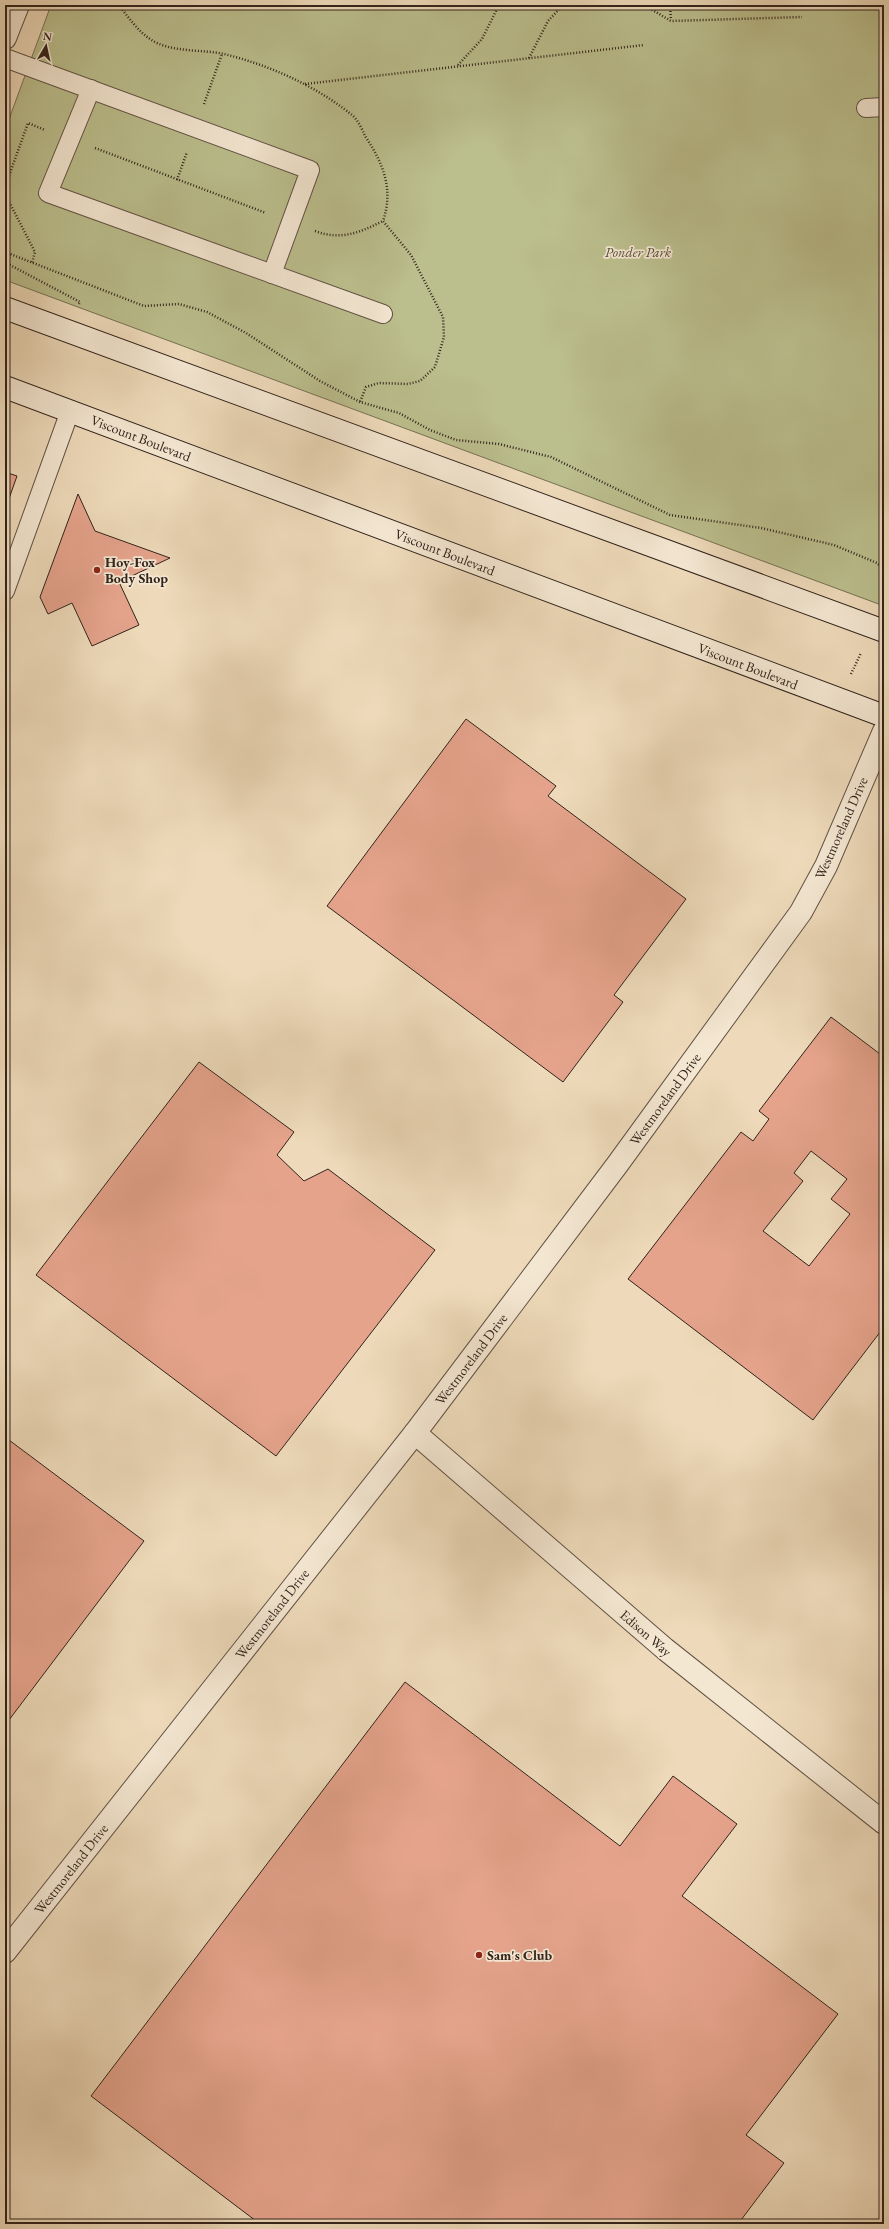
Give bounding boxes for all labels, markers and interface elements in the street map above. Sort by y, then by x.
north arrow [26,26,66,66]
text: N [42,29,53,44]
park label: Ponder Park [605,243,672,261]
street label: Viscount Boulevard [88,411,195,466]
street label: Viscount Boulevard [392,525,499,580]
place label: Hoy-Fox Body Shop [105,553,168,587]
marker: Hoy-Fox Body Shop [92,565,102,575]
street label: Viscount Boulevard [695,639,802,694]
street label: Westmoreland Drive [810,774,872,882]
street label: Westmoreland Drive [625,1049,705,1149]
street label: Westmoreland Drive [431,1309,512,1408]
street label: Westmoreland Drive [231,1565,313,1663]
street label: Edison Way [616,1606,676,1661]
street label: Westmoreland Drive [30,1820,112,1918]
place label: Sam's Club [487,1946,553,1964]
marker: Sam's Club [474,1950,484,1960]

